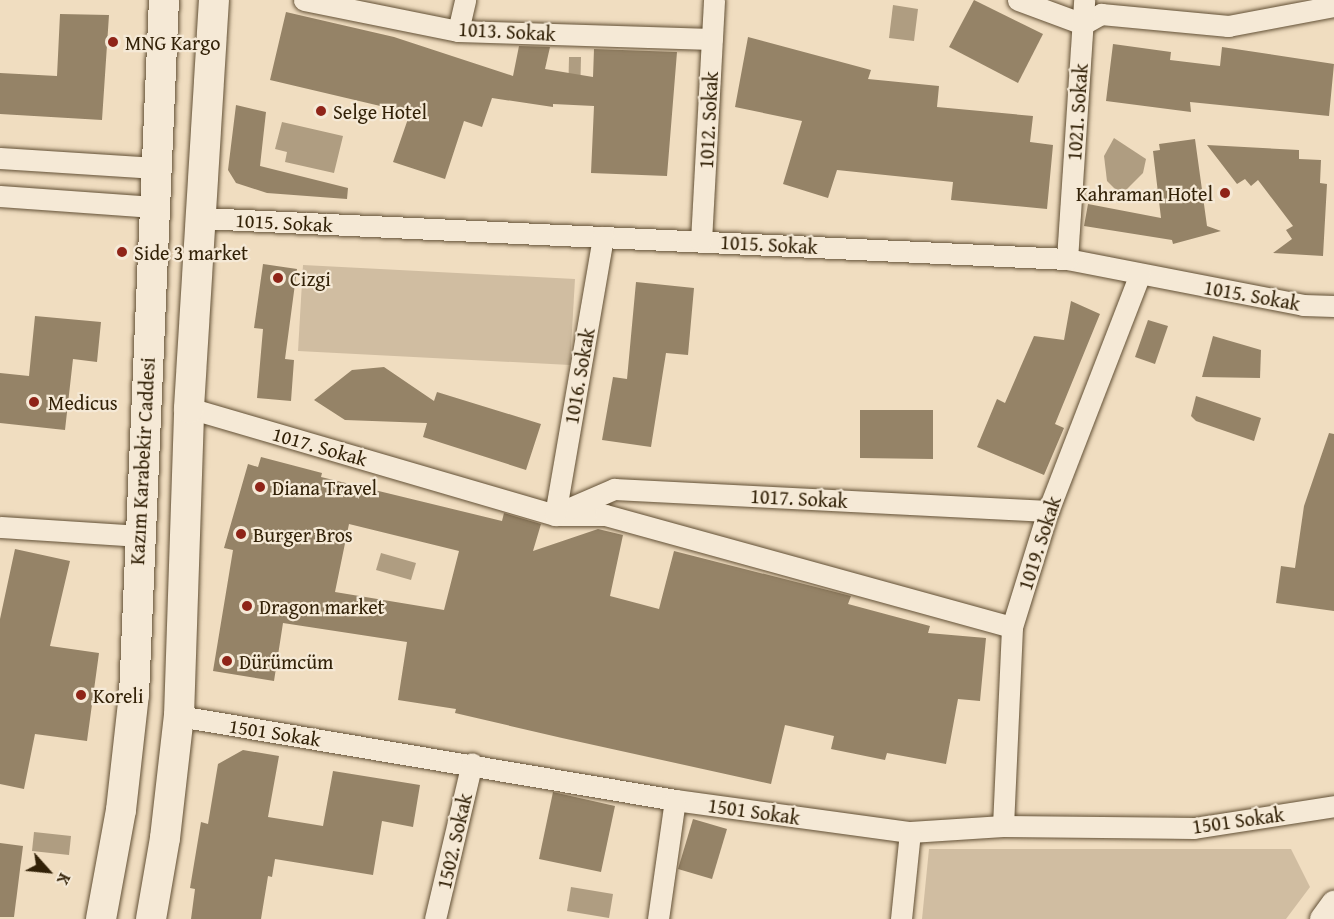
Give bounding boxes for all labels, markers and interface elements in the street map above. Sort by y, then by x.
street label: 1013. Sokak [458,16,556,46]
place label: MNG Kargo [125,30,220,54]
marker: MNG Kargo [106,35,120,49]
street label: 1021. Sokak [1062,63,1092,161]
street label: 1012. Sokak [693,71,723,169]
place label: Selge Hotel [333,99,427,123]
marker: Selge Hotel [314,104,328,118]
place label: Kahraman Hotel [1076,181,1213,205]
marker: Kahraman Hotel [1218,186,1232,200]
street label: 1015. Sokak [235,207,333,237]
street label: 1015. Sokak [720,229,818,259]
place label: Side 3 market [134,240,248,264]
marker: Side 3 market [115,245,129,259]
place label: Cizgi [290,266,331,290]
marker: Cizgi [271,271,285,285]
street label: 1015. Sokak [1202,275,1302,315]
street label: 1016. Sokak [559,326,599,426]
street label: Kazım Karabekir Caddesi [125,357,159,565]
place label: Medicus [48,390,118,414]
marker: Medicus [25,393,43,411]
street label: 1017. Sokak [270,421,370,471]
place label: Diana Travel [272,475,377,499]
marker: Diana Travel [253,480,267,494]
street label: 1017. Sokak [750,483,848,513]
street label: 1019. Sokak [1013,493,1065,593]
place label: Burger Bros [253,522,353,546]
marker: Burger Bros [234,527,248,541]
place label: Dragon market [259,594,385,618]
marker: Dragon market [240,599,254,613]
place label: Dürümcüm [239,649,333,673]
marker: Dürümcüm [220,654,234,668]
place label: Koreli [93,683,144,707]
marker: Koreli [74,688,88,702]
street label: 1501 Sokak [227,713,323,751]
street label: 1502. Sokak [431,791,477,891]
street label: 1501 Sokak [706,793,802,829]
street label: 1501 Sokak [1190,802,1286,838]
north arrow [18,841,78,901]
text: K [51,869,77,889]

